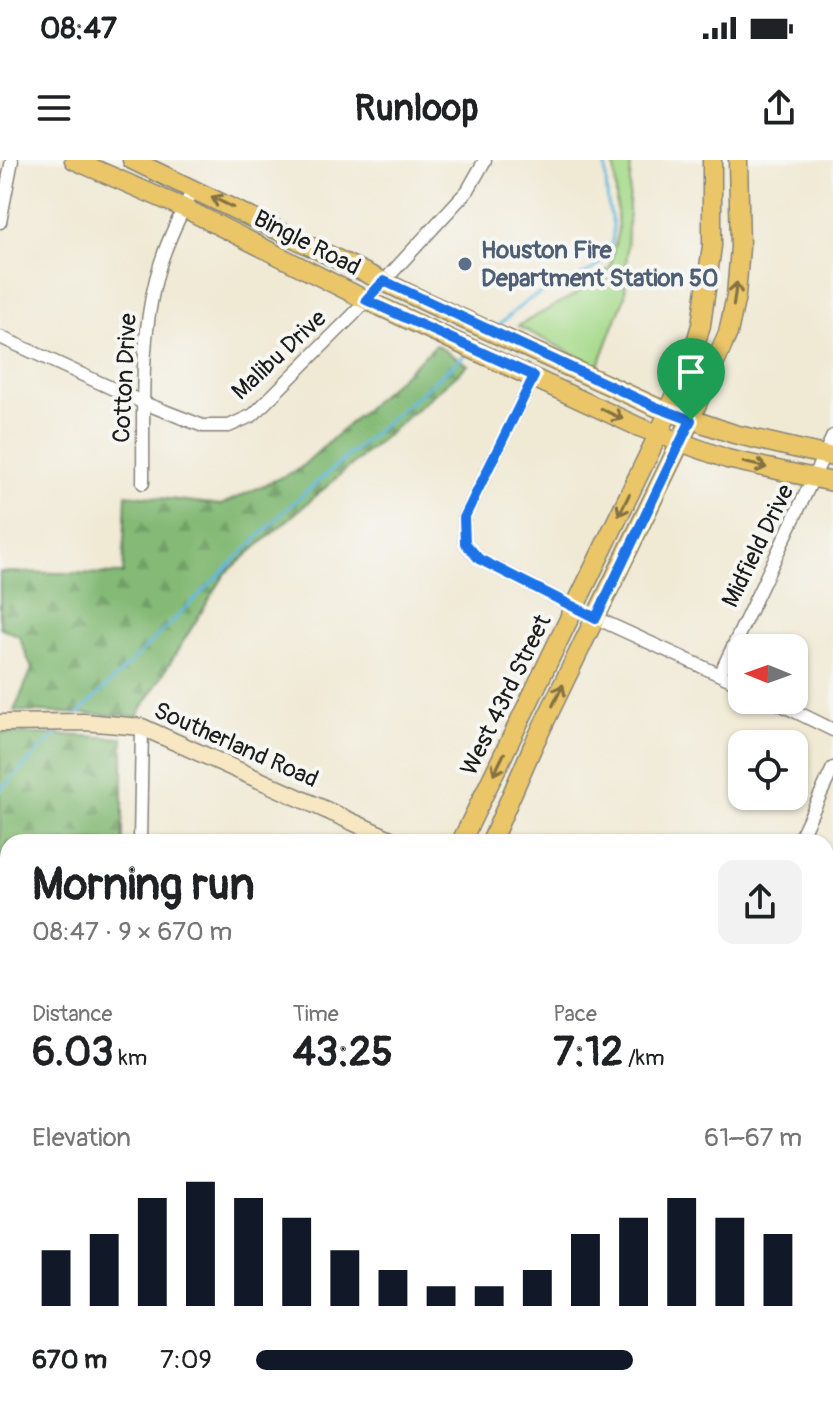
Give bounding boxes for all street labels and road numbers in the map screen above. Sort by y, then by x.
street label: Bingle Road [249,204,365,282]
street label: Malibu Drive [226,304,332,406]
street label: Cotton Drive [107,312,143,444]
street label: Midfield Drive [716,480,800,612]
street label: West 43rd Street [455,610,558,780]
street label: Southerland Road [149,696,323,794]

